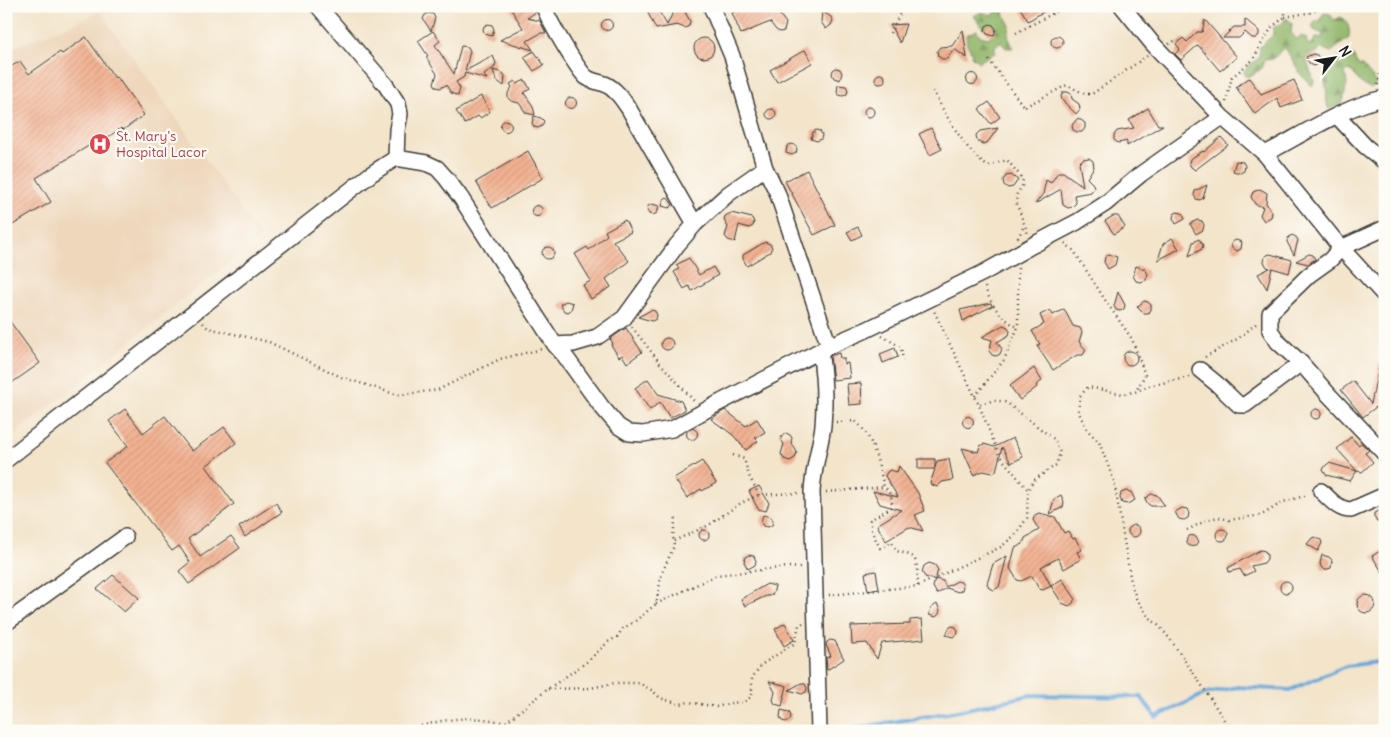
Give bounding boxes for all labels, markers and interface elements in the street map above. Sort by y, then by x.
north arrow [1308,32,1358,82]
text: N [1335,43,1355,60]
place label: St. Mary's Hospital Lacor [116,127,207,161]
hospital icon: St. Mary's Hospital Lacor [88,132,112,156]

